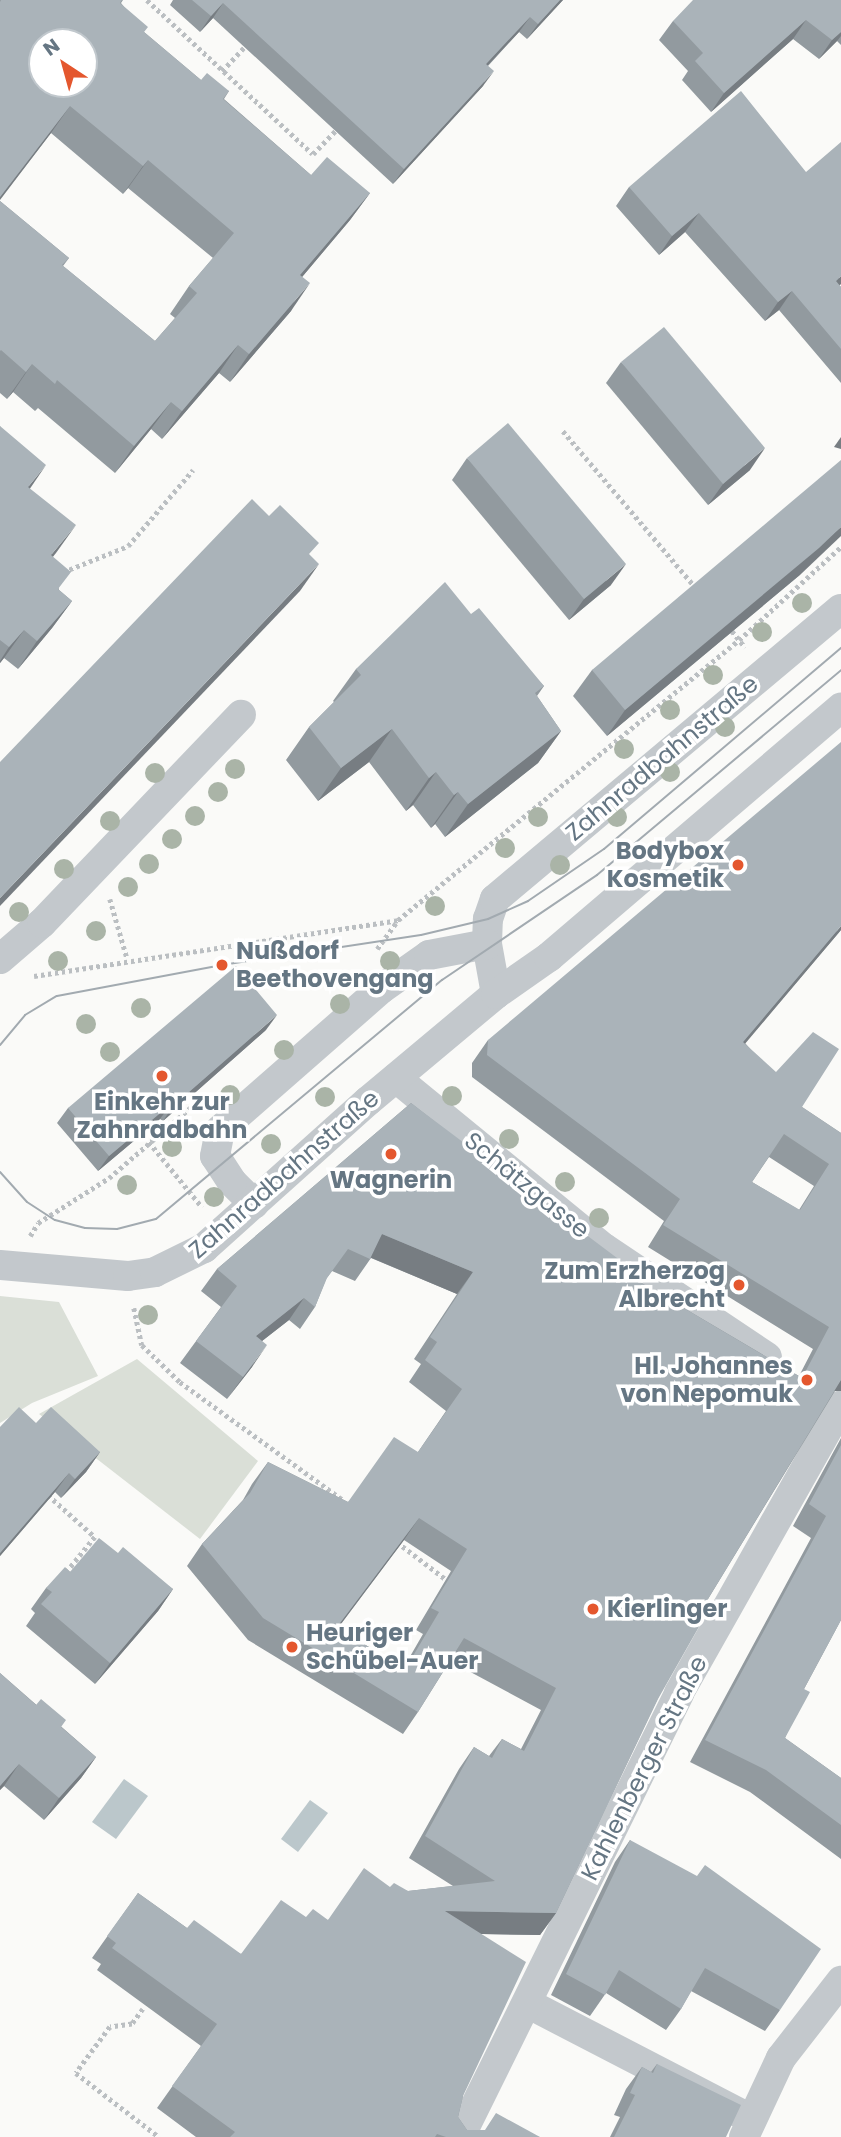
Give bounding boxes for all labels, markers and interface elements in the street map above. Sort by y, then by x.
north arrow [28,28,98,98]
text: N [38,32,65,62]
street label: Zahnradbahnstraße [560,669,764,847]
place label: Bodybox Kosmetik [607,837,724,893]
marker: Bodybox Kosmetik [730,857,746,873]
place label: Nußdorf Beethovengang [236,937,434,993]
marker: Nußdorf Beethovengang [214,957,230,973]
marker: Einkehr zur Zahnradbahn [154,1068,170,1084]
street label: Zahnradbahnstraße [183,1084,385,1264]
place label: Einkehr zur Zahnradbahn [77,1088,247,1144]
street label: Schätzgasse [459,1126,595,1244]
marker: Wagnerin [383,1146,399,1162]
place label: Wagnerin [330,1166,452,1194]
place label: Zum Erzherzog Albrecht [544,1257,725,1313]
marker: Zum Erzherzog Albrecht [731,1277,747,1293]
place label: Hl. Johannes von Nepomuk [621,1352,793,1408]
marker: Hl. Johannes von Nepomuk [799,1372,815,1388]
place label: Kierlinger [607,1595,728,1623]
marker: Kierlinger [585,1601,601,1617]
place label: Heuriger Schübel-Auer [306,1619,479,1675]
marker: Heuriger Schübel-Auer [284,1639,300,1655]
street label: Kahlenberger Straße [575,1651,713,1885]

